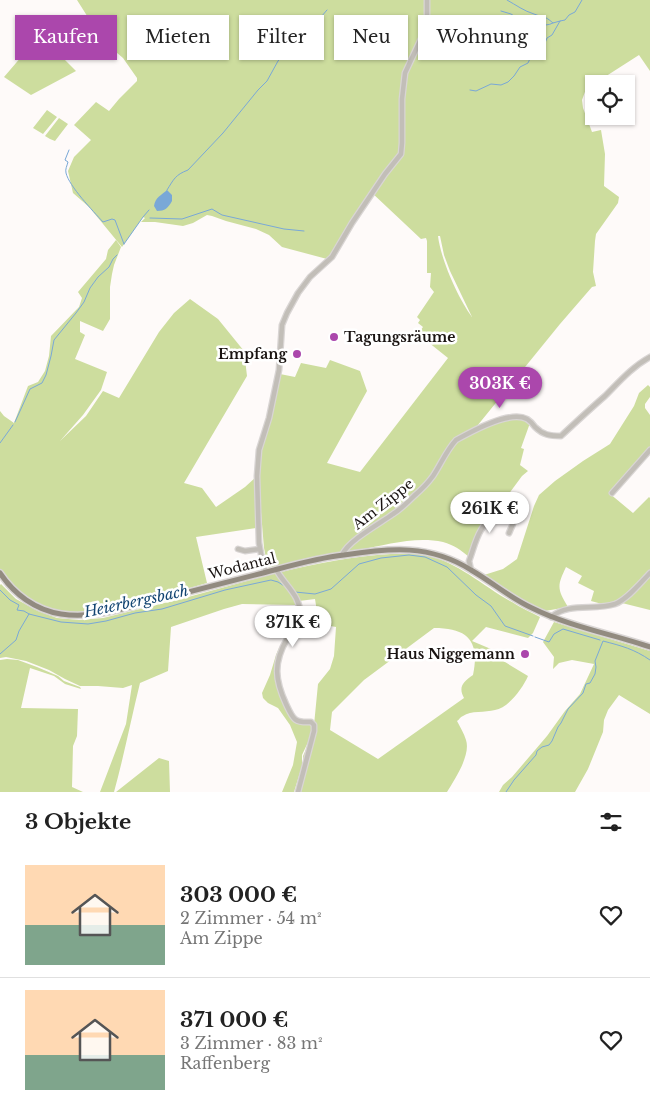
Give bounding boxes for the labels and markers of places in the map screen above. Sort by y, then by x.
place label: Tagungsräume [344,328,455,346]
marker: Tagungsräume [328,331,340,343]
place label: Empfang [218,345,287,363]
marker: Empfang [291,348,303,360]
pin: 303K € [459,366,541,409]
pin: 261K € [449,492,531,534]
pin: 371K € [252,606,334,648]
place label: Haus Niggemann [386,645,515,663]
marker: Haus Niggemann [519,648,531,660]

